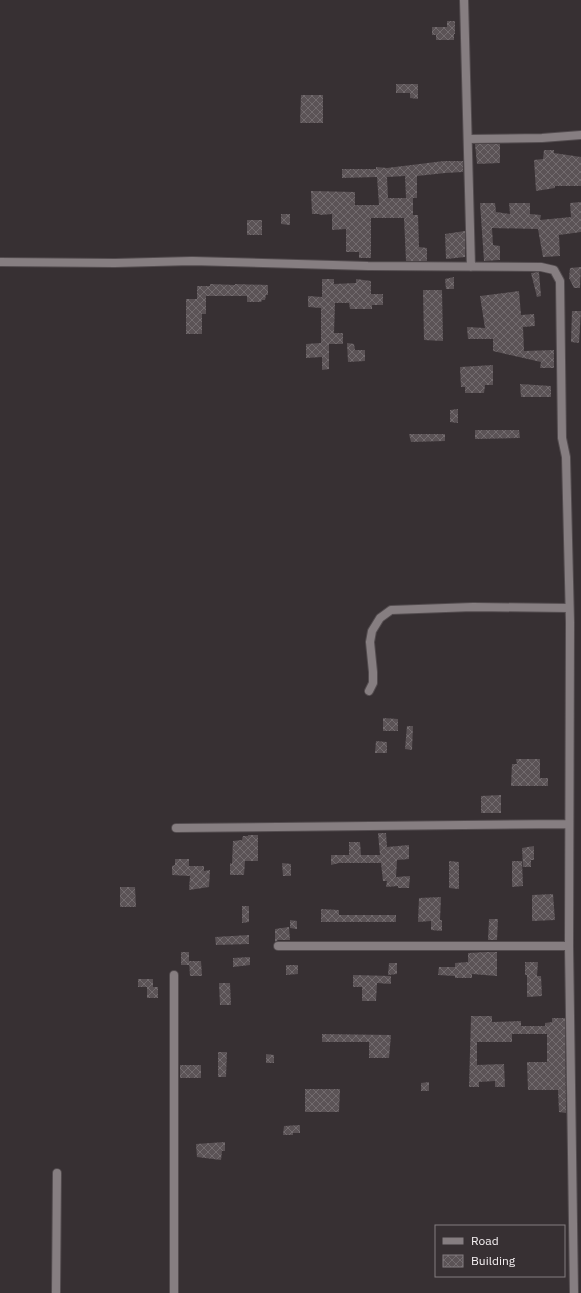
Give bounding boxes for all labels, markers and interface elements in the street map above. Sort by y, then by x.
legend [435,1225,565,1277]
text: Road [471,1233,499,1248]
text: Building [471,1253,516,1268]

